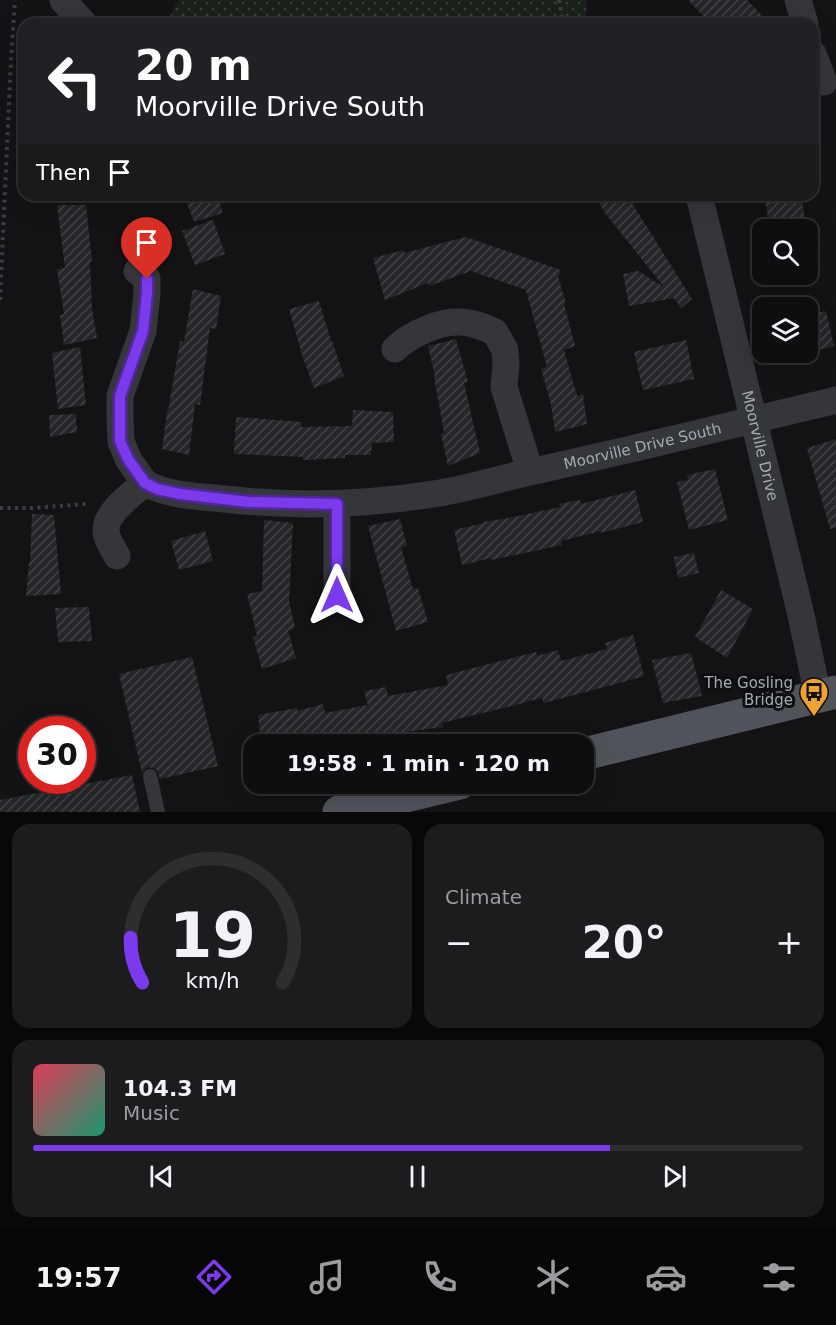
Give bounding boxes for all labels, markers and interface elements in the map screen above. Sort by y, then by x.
text: 20 m [135,41,252,90]
icon: left [36,42,114,120]
text: Moorville Drive South [135,91,425,122]
icon: arrive [103,156,136,189]
text: Then [36,160,91,185]
pin [121,217,172,279]
map controls [752,219,818,363]
button: search [752,219,818,285]
icon: arrive [130,226,163,259]
button: layers [752,297,818,363]
street label: Moorville Drive [738,389,782,503]
street label: Moorville Drive South [562,419,723,473]
position arrow [305,563,369,627]
place label: The Gosling Bridge [703,674,793,709]
bus stop icon: The Gosling Bridge [798,676,830,718]
speed limit sign: 30 [18,716,96,794]
text: 19:58 · 1 min · 120 m [287,751,550,776]
text: Climate [445,885,522,909]
text: 19 [169,899,255,972]
text: 20° [581,916,667,969]
text: − [445,923,473,962]
text: + [775,923,803,962]
text: km/h [185,968,239,993]
text: 104.3 FM [123,1076,237,1101]
text: Music [123,1101,180,1125]
icon: previous [145,1160,178,1193]
icon: pause [401,1160,434,1193]
icon: next [658,1160,691,1193]
icon: directions [193,1256,235,1298]
icon: music [306,1256,348,1298]
icon: phone [419,1256,461,1298]
icon: climate [532,1256,574,1298]
icon: car [645,1256,687,1298]
icon: filters [758,1256,800,1298]
text: 19:57 [36,1262,122,1293]

